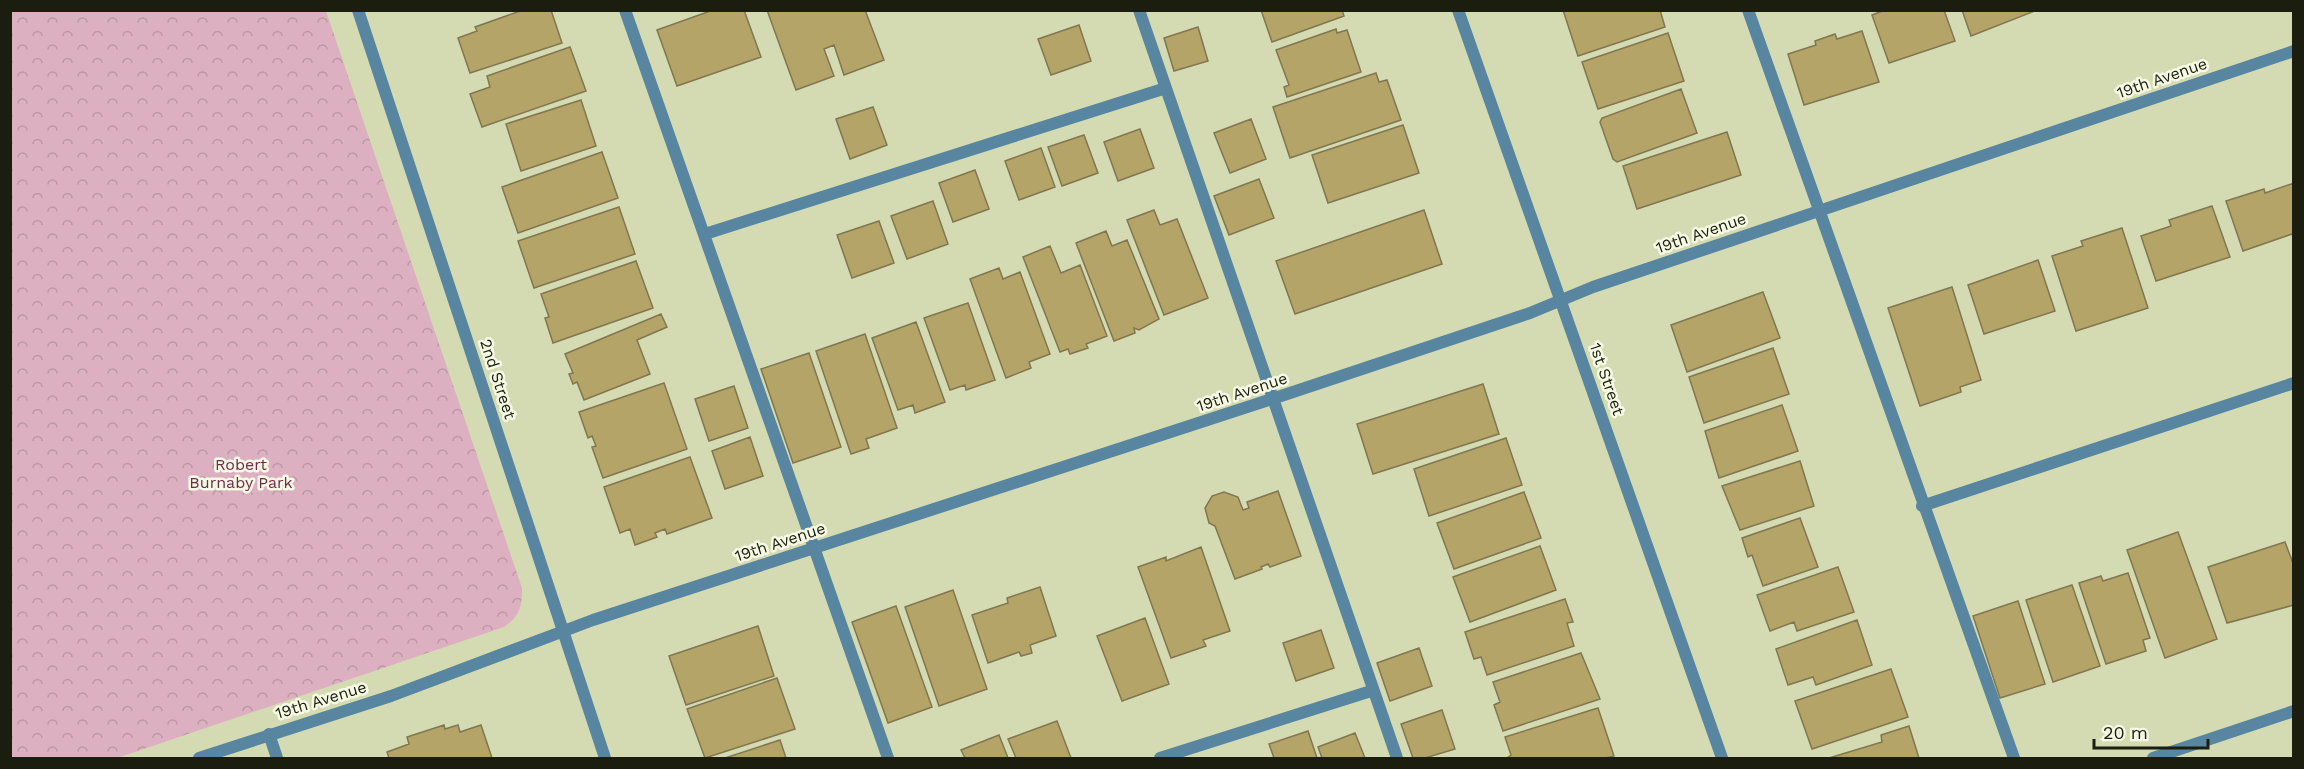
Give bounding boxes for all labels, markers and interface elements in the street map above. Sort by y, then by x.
street label: 19th Avenue [2114,54,2210,102]
street label: 19th Avenue [1653,209,1749,257]
street label: 2nd Street [476,337,520,422]
street label: 1st Street [1586,340,1628,418]
street label: 19th Avenue [1194,368,1290,416]
park label: Robert Burnaby Park [189,455,293,492]
street label: 19th Avenue [732,518,828,566]
street label: 19th Avenue [273,677,369,723]
scale bar [2094,712,2208,750]
text: 20 m [2103,722,2148,743]

